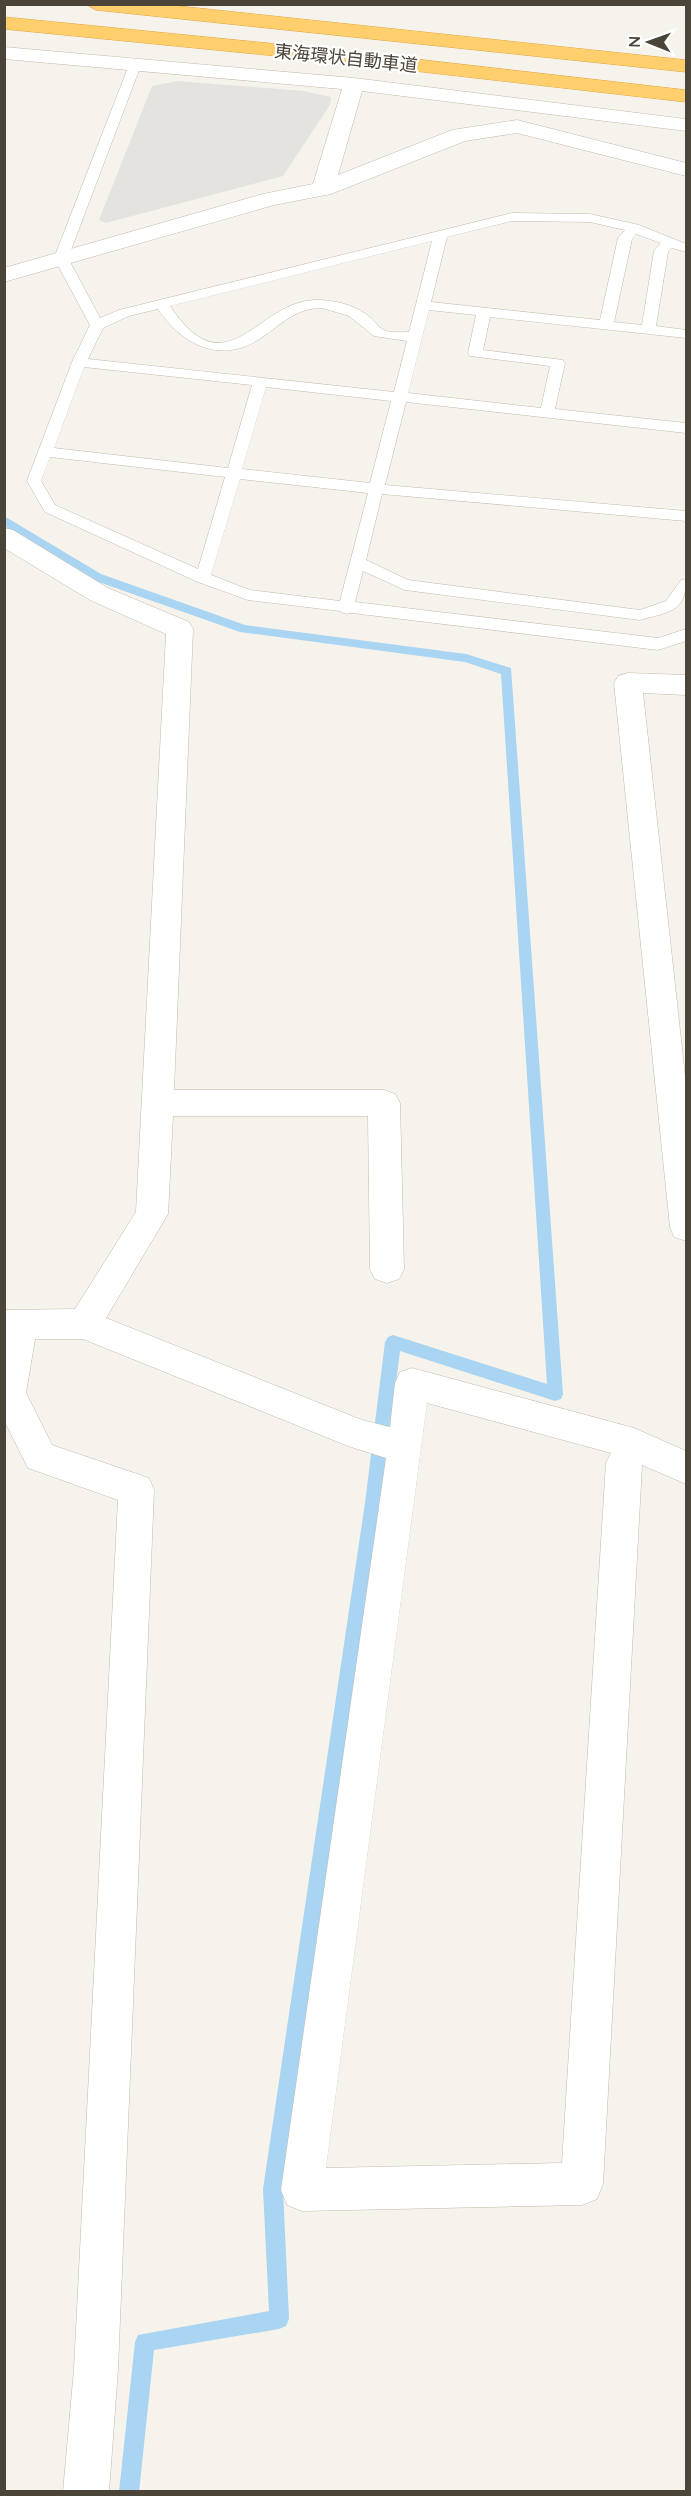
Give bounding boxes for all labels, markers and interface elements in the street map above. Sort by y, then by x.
north arrow [619,12,679,72]
text: N [624,36,644,48]
street label: 東海環状自動車道 [273,39,419,77]

